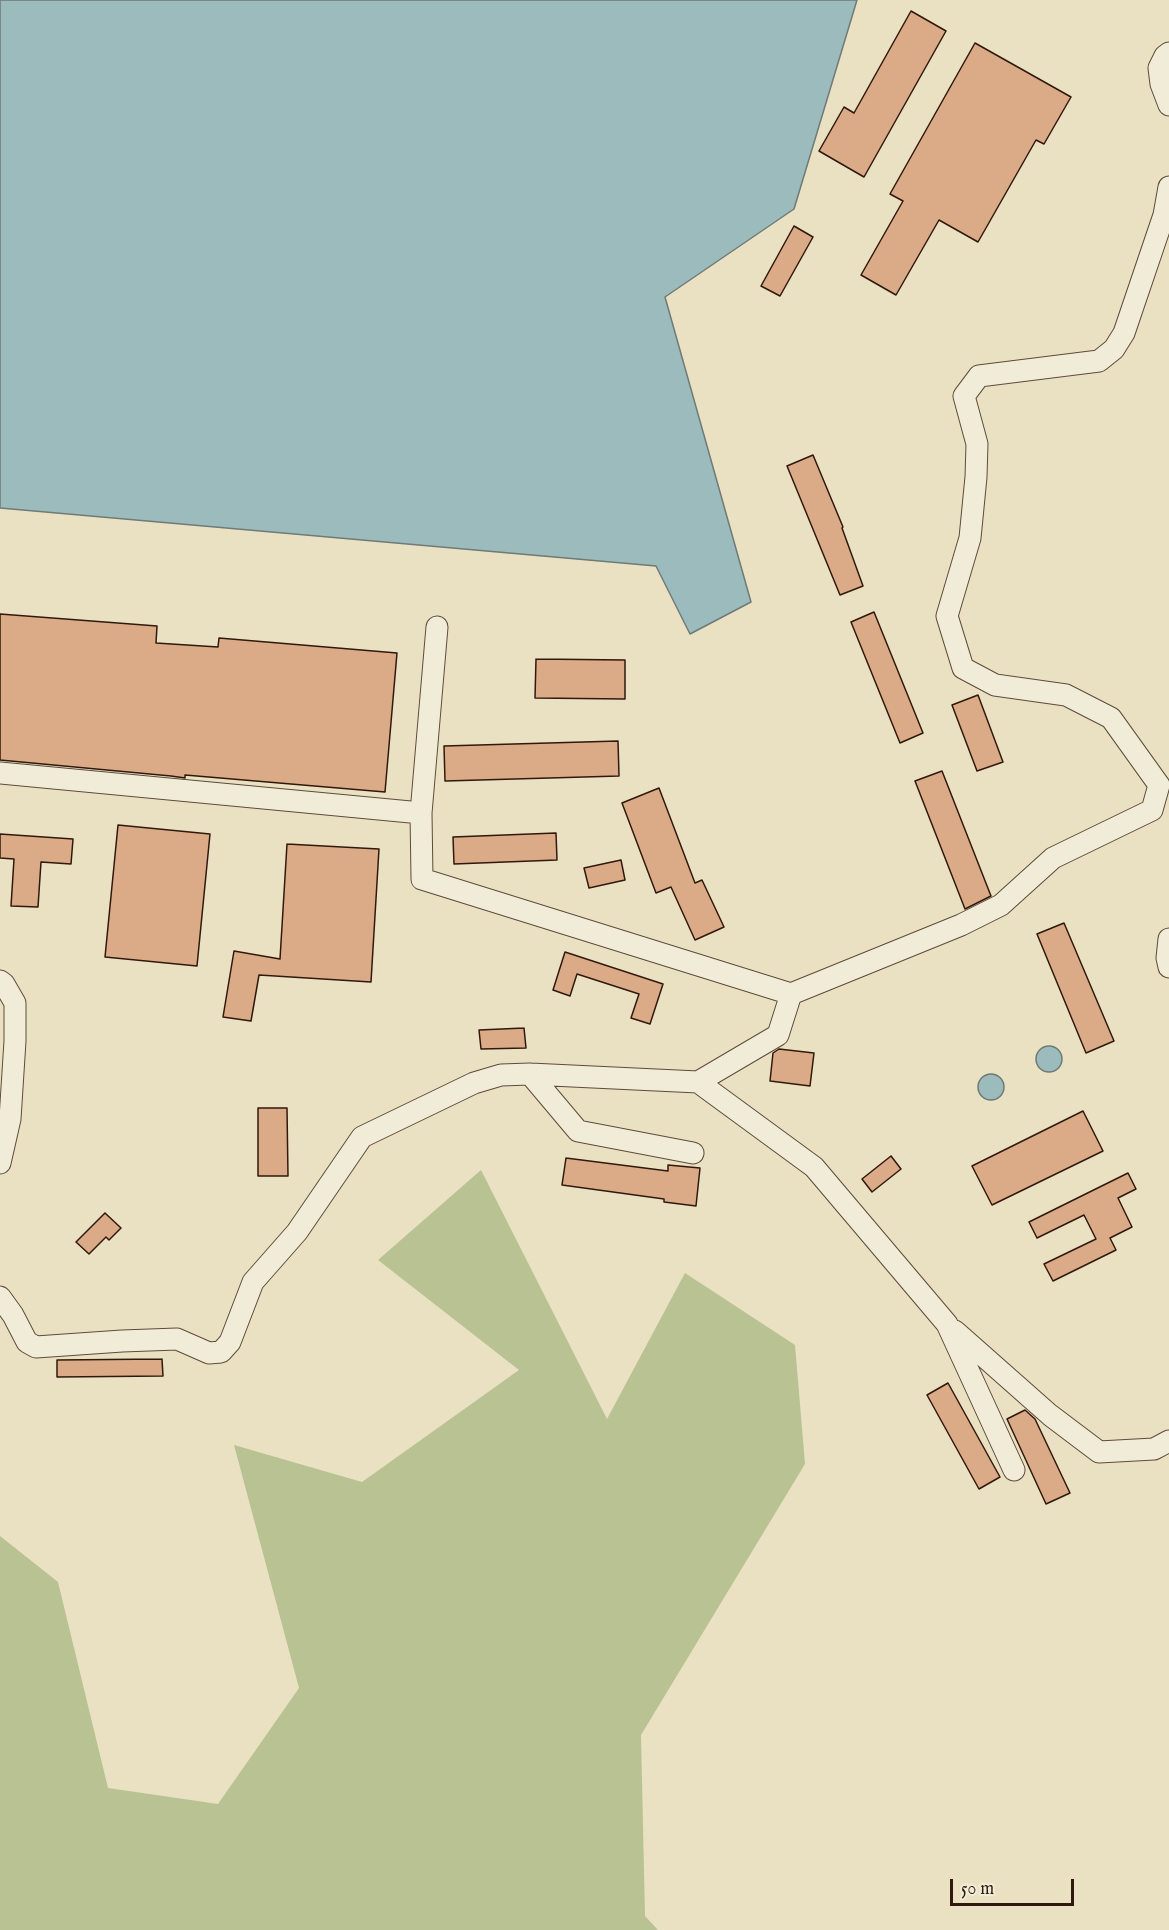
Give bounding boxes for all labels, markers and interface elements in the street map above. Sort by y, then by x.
scale bar [953,1867,1078,1905]
text: 50 m [961,1878,994,1901]

